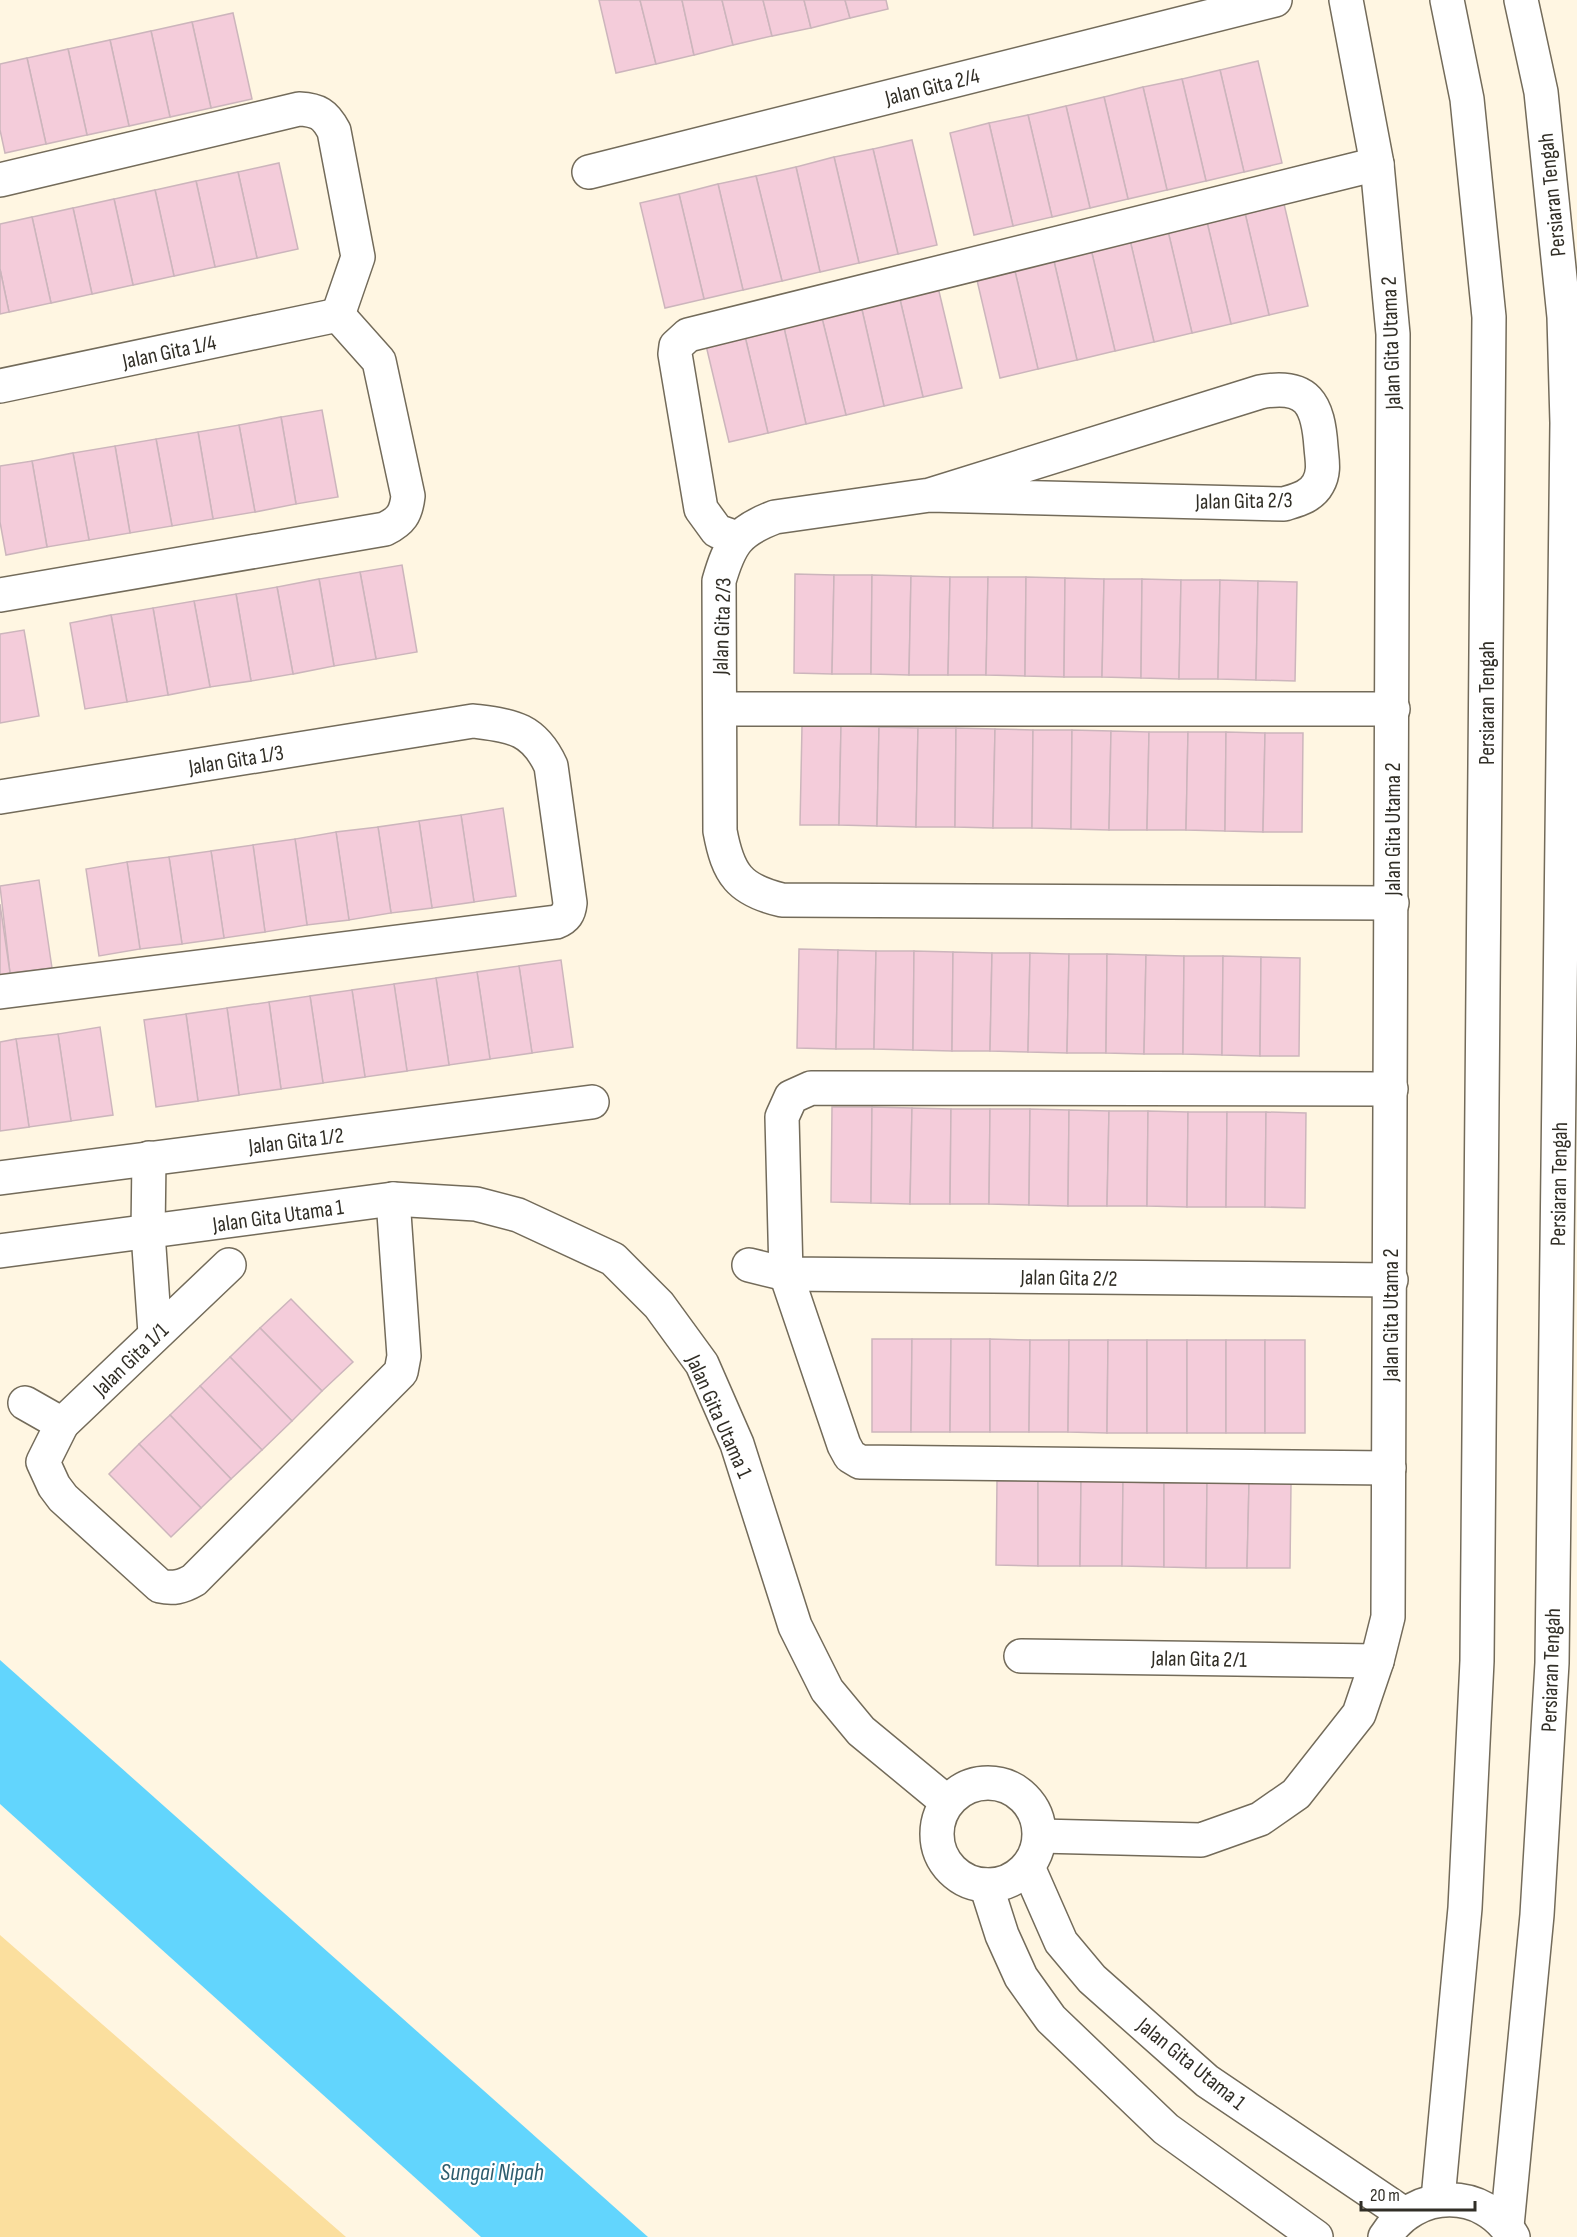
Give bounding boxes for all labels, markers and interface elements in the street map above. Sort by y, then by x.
street label: Jalan Gita 2/4 [881,63,982,112]
street label: Persiaran Tengah [1533,132,1572,258]
street label: Jalan Gita Utama 2 [1376,276,1407,411]
street label: Jalan Gita 1/4 [119,329,219,376]
street label: Jalan Gita 2/3 [1194,487,1293,516]
street label: Jalan Gita 2/3 [707,577,738,676]
street label: Persiaran Tengah [1474,641,1501,765]
street label: Jalan Gita 1/3 [186,740,286,781]
street label: Jalan Gita Utama 2 [1380,762,1407,897]
street label: Jalan Gita 1/2 [246,1122,345,1161]
street label: Persiaran Tengah [1545,1122,1574,1246]
street label: Jalan Gita Utama 1 [210,1194,346,1239]
street label: Jalan Gita Utama 2 [1378,1248,1405,1383]
street label: Jalan Gita 2/2 [1019,1264,1118,1293]
street label: Jalan Gita 1/1 [87,1317,175,1403]
street label: Jalan Gita Utama 1 [679,1350,758,1483]
street label: Persiaran Tengah [1536,1608,1567,1733]
street label: Jalan Gita 2/1 [1150,1645,1247,1674]
street label: Jalan Gita Utama 1 [1131,2012,1251,2116]
water label: Sungai Nipah [440,2158,544,2187]
scale bar [1361,2174,1475,2212]
text: 20 m [1370,2185,1400,2206]

